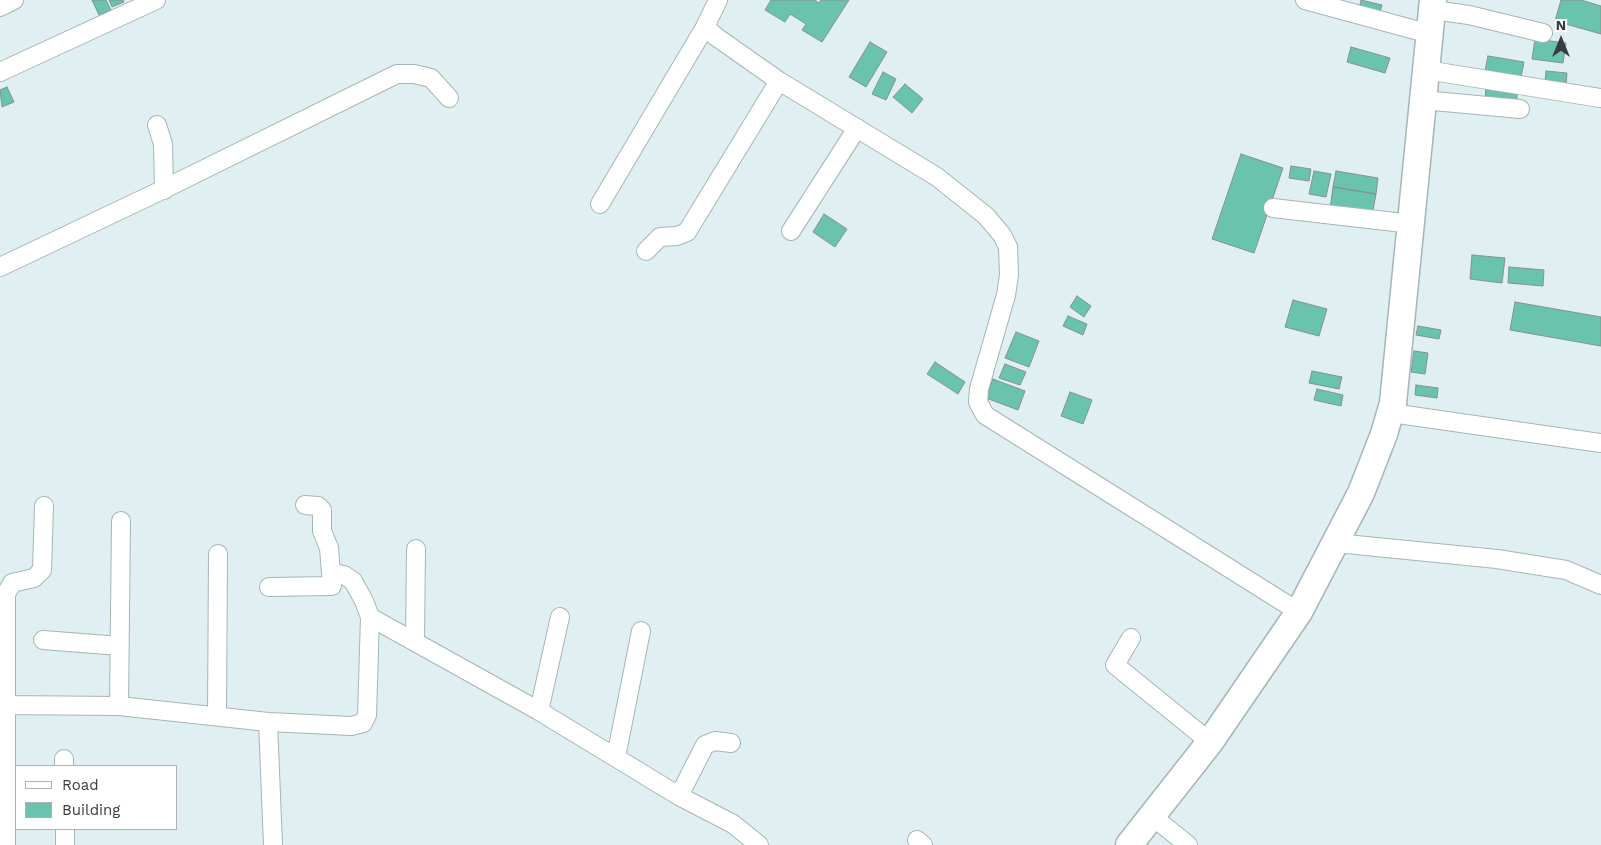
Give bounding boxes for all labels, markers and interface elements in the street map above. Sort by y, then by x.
north arrow [1536,15,1586,65]
text: N [1556,17,1566,33]
legend [15,765,178,830]
text: Road [62,776,99,794]
text: Building [62,801,120,819]

